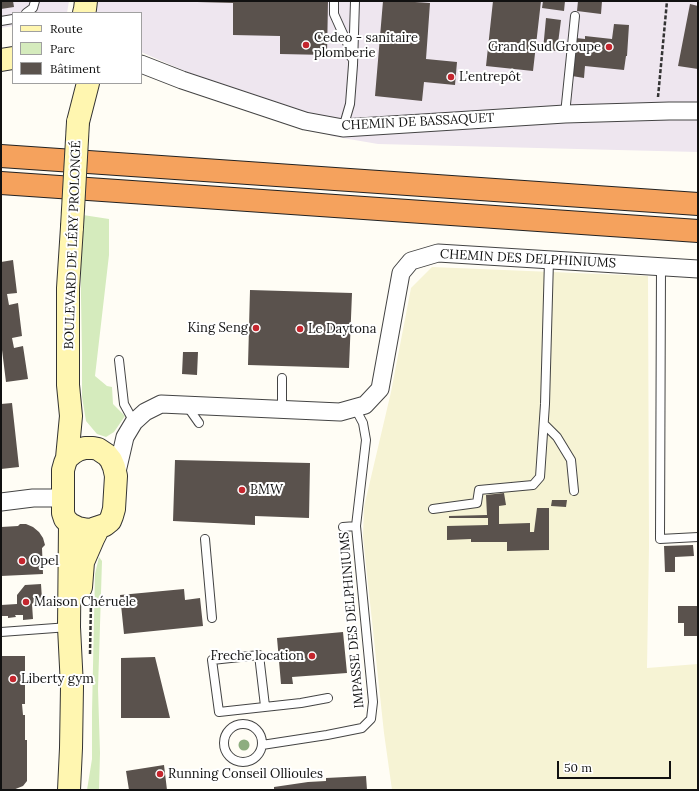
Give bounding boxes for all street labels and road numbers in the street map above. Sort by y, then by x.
street label: CHEMIN DE BASSAQUET [341,110,495,134]
street label: BOULEVARD DE LÉRY PROLONGÉ [62,140,84,350]
street label: CHEMIN DES DELPHINIUMS [440,247,616,271]
street label: IMPASSE DES DELPHINIUMS [337,531,367,709]

